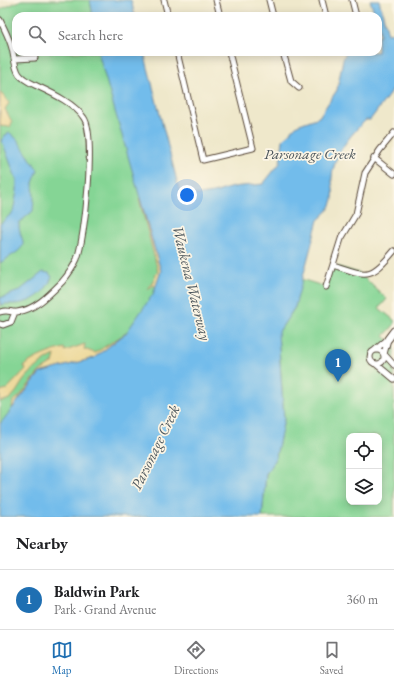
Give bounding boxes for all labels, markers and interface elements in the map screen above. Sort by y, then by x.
search box [12,12,382,56]
icon: search [26,23,48,45]
text: Search here [58,25,123,44]
water label: Parsonage Creek [264,144,356,163]
your location [177,185,197,205]
water label: Waukena Waterway [169,224,215,342]
pin: 1 [325,349,351,382]
water label: Parsonage Creek [126,401,184,492]
map controls [346,433,382,505]
button: locate [346,433,382,469]
button: layers [346,469,382,505]
text: Nearby [16,532,68,554]
text: Baldwin Park [54,582,139,601]
text: 1 [26,591,32,608]
text: 360 m [347,591,378,608]
text: Park · Grand Avenue [54,601,156,618]
tab: Map [51,639,73,677]
tab: Directions [174,639,218,677]
tab: Saved [320,639,343,677]

